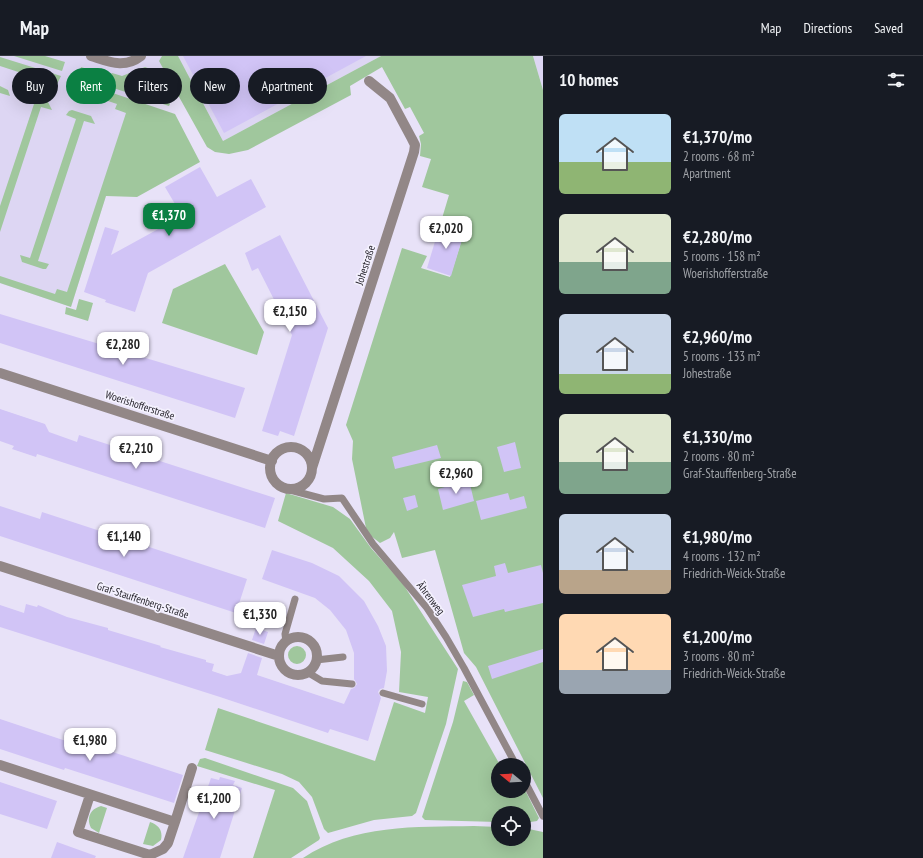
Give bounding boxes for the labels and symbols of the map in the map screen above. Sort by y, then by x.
pin: €1,370 [136,203,202,237]
pin: €2,020 [413,216,479,250]
street label: Johestraße [352,243,378,288]
pin: €2,150 [257,299,323,333]
pin: €2,280 [90,332,156,366]
street label: Woerishofferstraße [104,387,177,423]
pin: €2,210 [103,436,169,470]
pin: €2,960 [423,461,489,495]
pin: €1,140 [91,524,157,558]
street label: Graf-Stauffenberg-Straße [95,579,191,622]
street label: Ährenweg [414,579,448,618]
pin: €1,330 [227,602,293,636]
pin: €1,980 [57,728,123,762]
north arrow [491,758,531,798]
pin: €1,200 [181,786,247,820]

